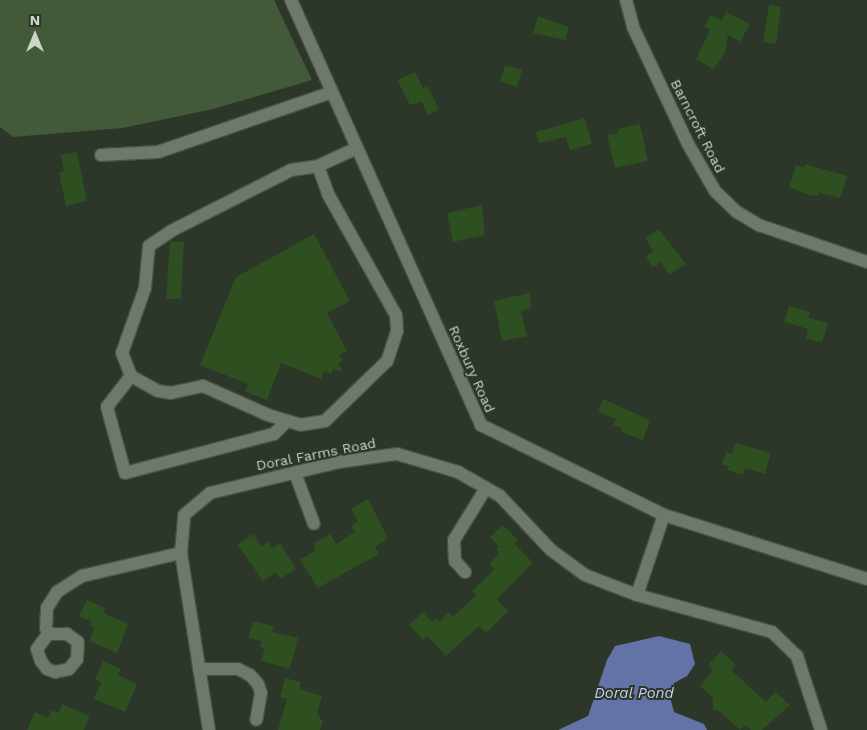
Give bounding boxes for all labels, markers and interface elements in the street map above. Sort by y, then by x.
north arrow [10,10,60,60]
text: N [30,12,40,28]
street label: Barncroft Road [667,76,729,176]
street label: Roxbury Road [445,323,499,415]
street label: Doral Farms Road [254,434,378,474]
water label: Doral Pond [594,685,674,703]

